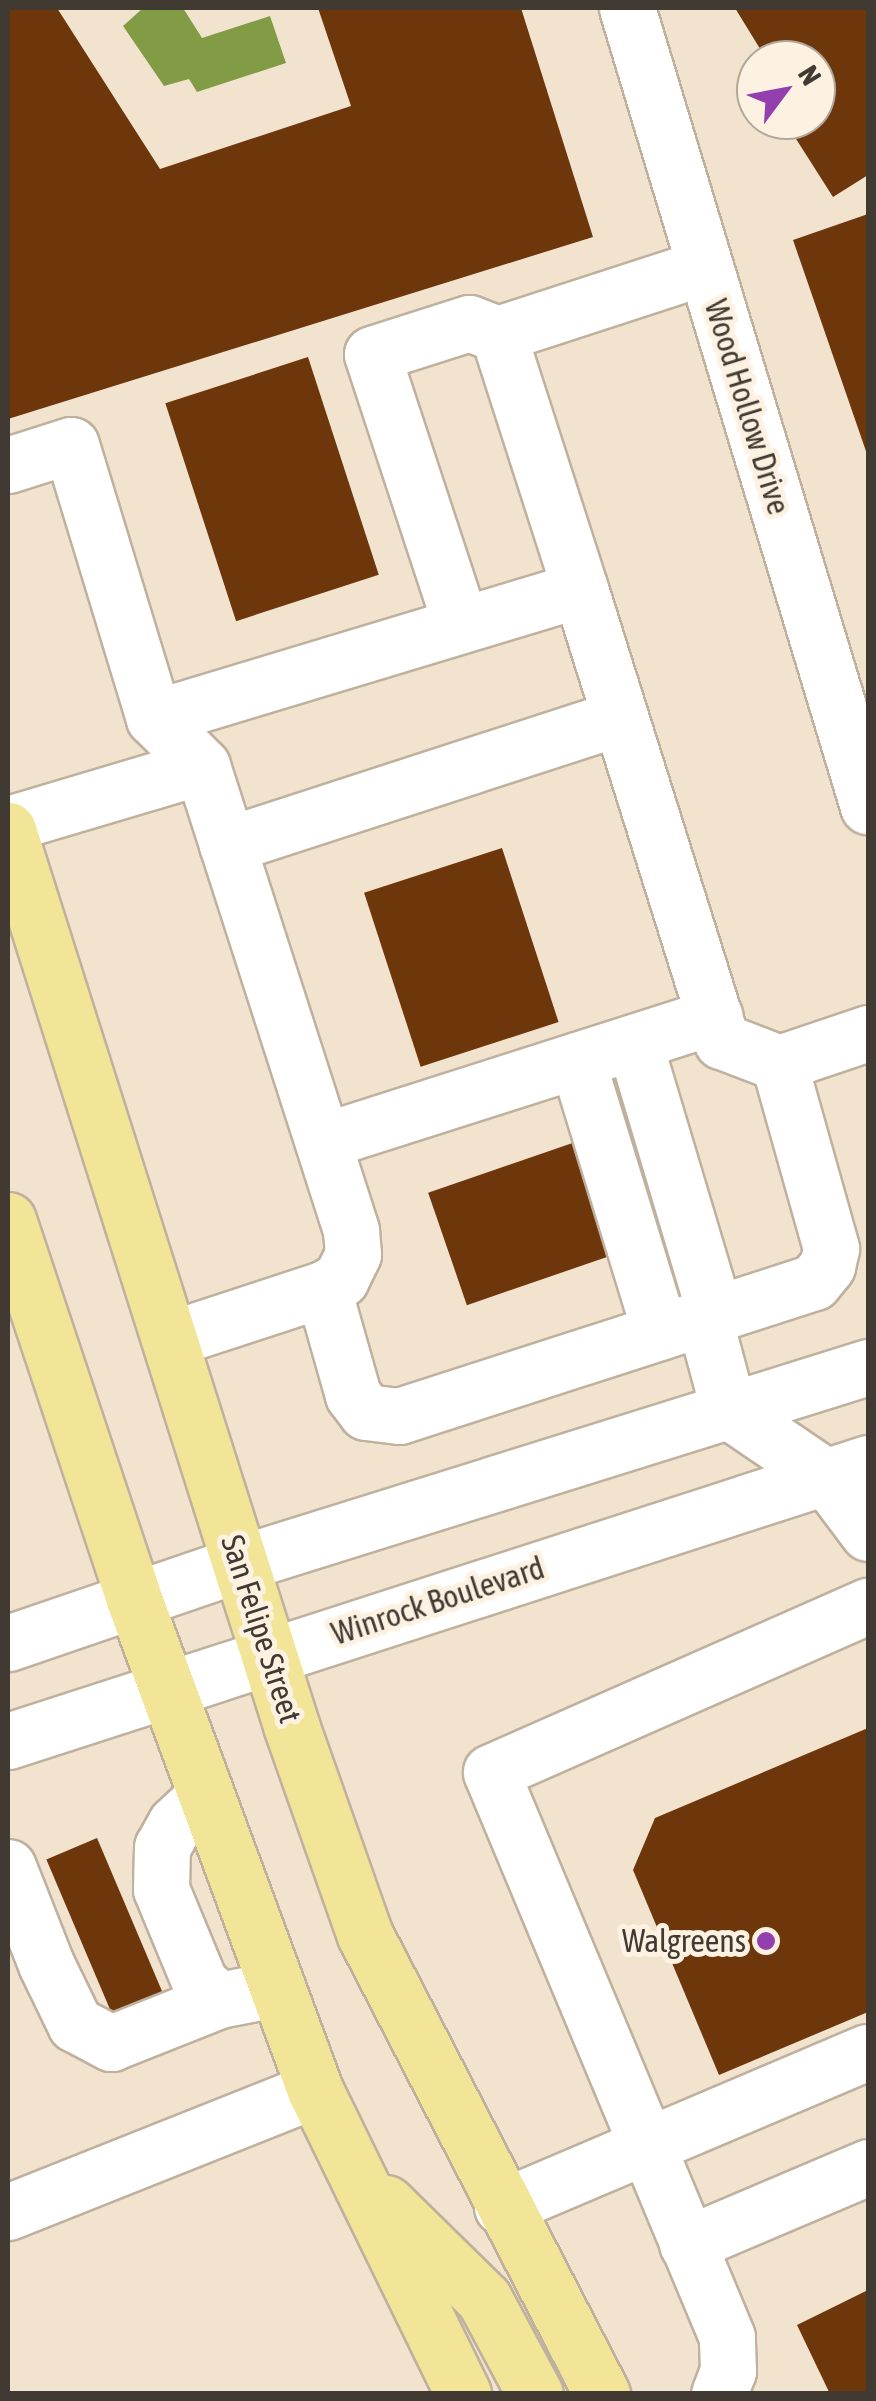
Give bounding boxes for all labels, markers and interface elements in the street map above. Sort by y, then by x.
north arrow [736,40,836,140]
text: N [792,60,828,91]
street label: Wood Hollow Drive [696,295,798,519]
street label: San Felipe Street [213,1530,309,1728]
street label: Winrock Boulevard [327,1549,549,1653]
place label: Walgreens [622,1922,746,1960]
marker: Walgreens [755,1930,777,1952]

